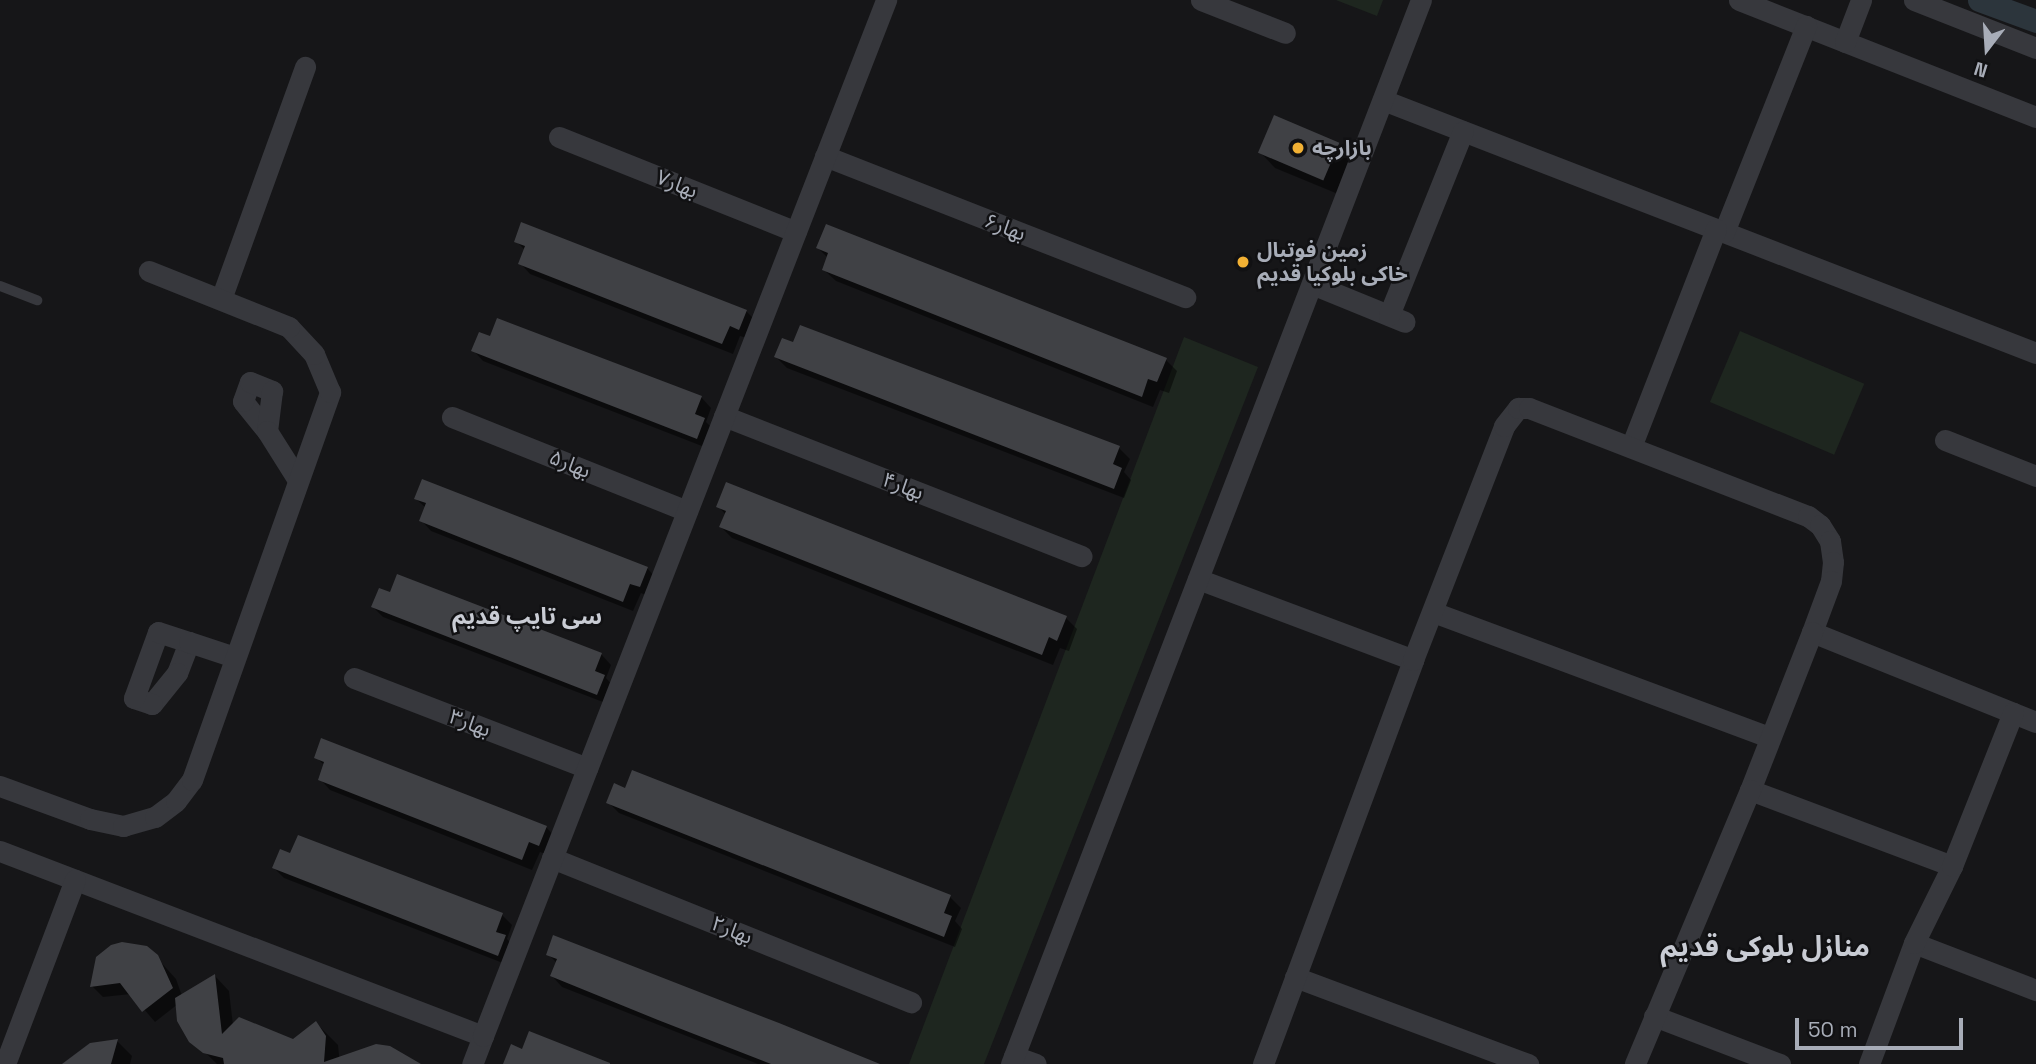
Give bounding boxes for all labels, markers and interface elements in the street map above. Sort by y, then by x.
north arrow [1952,14,2022,84]
text: N [1971,56,1990,83]
place label: بازارچه [1312,135,1372,161]
marker: بازارچه [1290,140,1306,156]
street label: بهار۷ [653,164,701,204]
street label: بهار۶ [981,208,1029,246]
place label: زمین فوتبال خاکی بلوکیا قدیم [1257,237,1408,287]
marker: زمین فوتبال خاکی بلوکیا قدیم [1235,254,1251,270]
street label: بهار۵ [546,444,594,484]
street label: بهار۴ [879,467,927,505]
district label: سی تایپ قدیم [452,602,602,630]
street label: بهار۳ [446,704,494,742]
street label: بهار۲ [708,910,756,950]
district label: منازل بلوکی قدیم [1660,929,1870,963]
scale bar [1798,1004,1966,1048]
text: 50 m [1808,1016,1858,1043]

